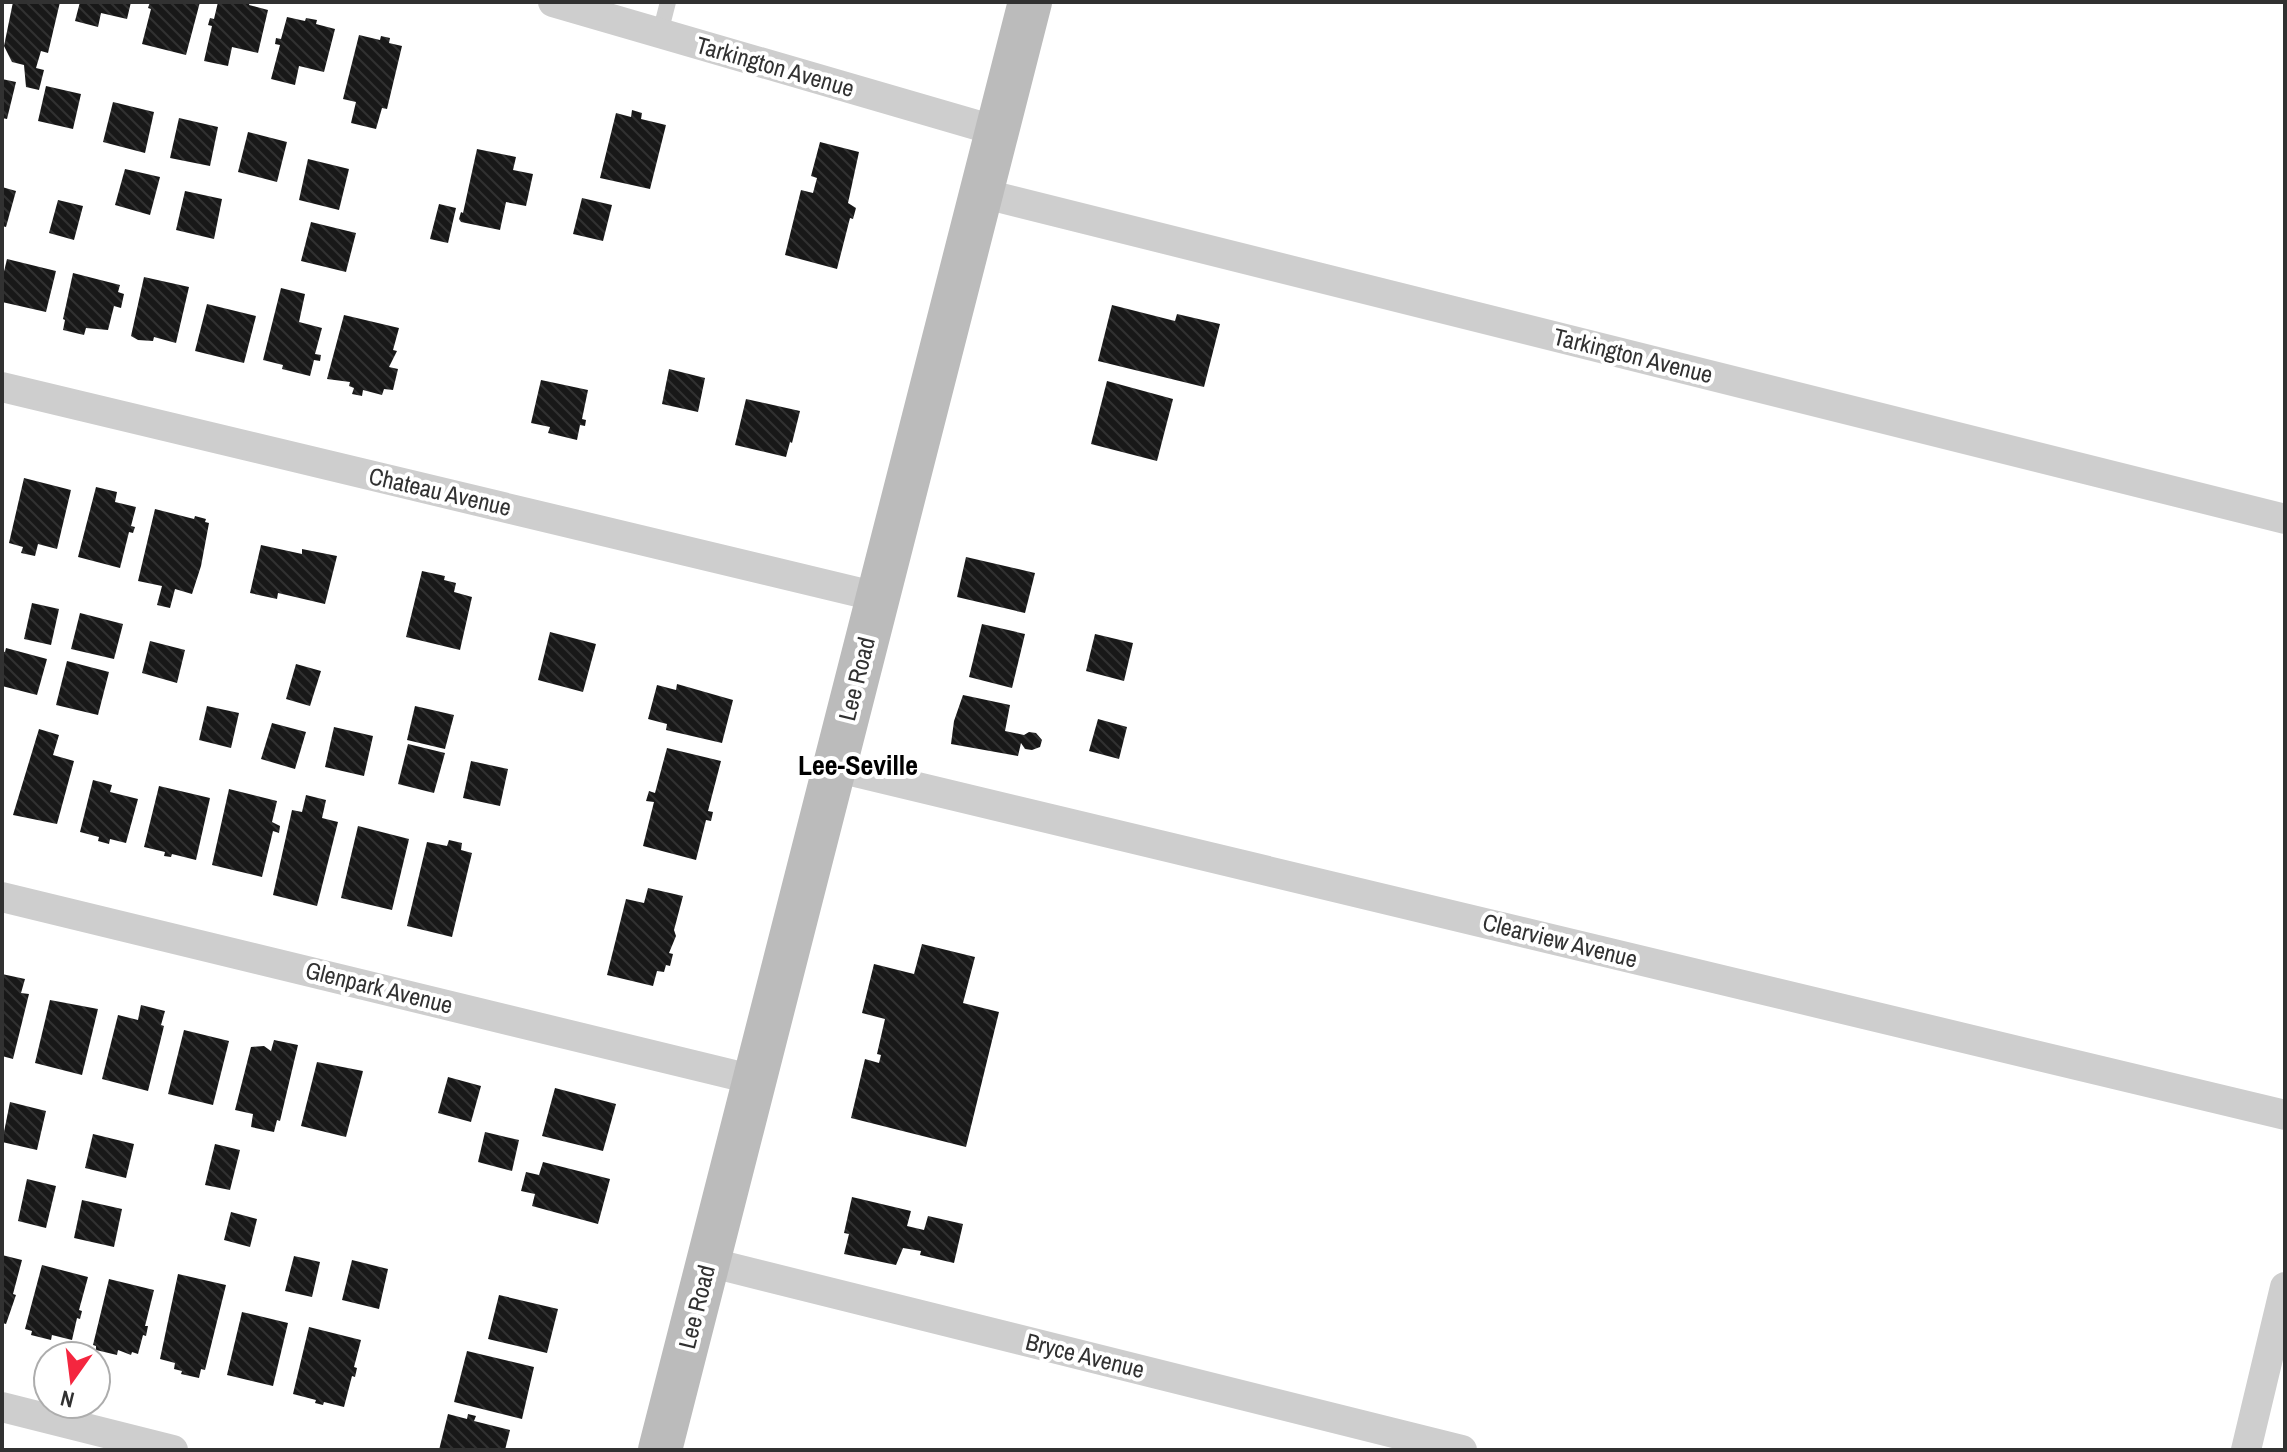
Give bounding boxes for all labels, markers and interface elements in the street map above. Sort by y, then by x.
street label: Tarkington Avenue [692,28,858,104]
street label: Tarkington Avenue [1550,320,1716,390]
street label: Chateau Avenue [366,459,515,523]
street label: Lee Road [830,633,882,724]
district label: Lee-Seville [798,746,918,784]
street label: Clearview Avenue [1480,905,1641,975]
street label: Glenpark Avenue [302,953,456,1021]
street label: Lee Road [670,1261,722,1352]
street label: Bryce Avenue [1023,1325,1148,1385]
north arrow [32,1340,112,1420]
text: N [57,1383,77,1416]

